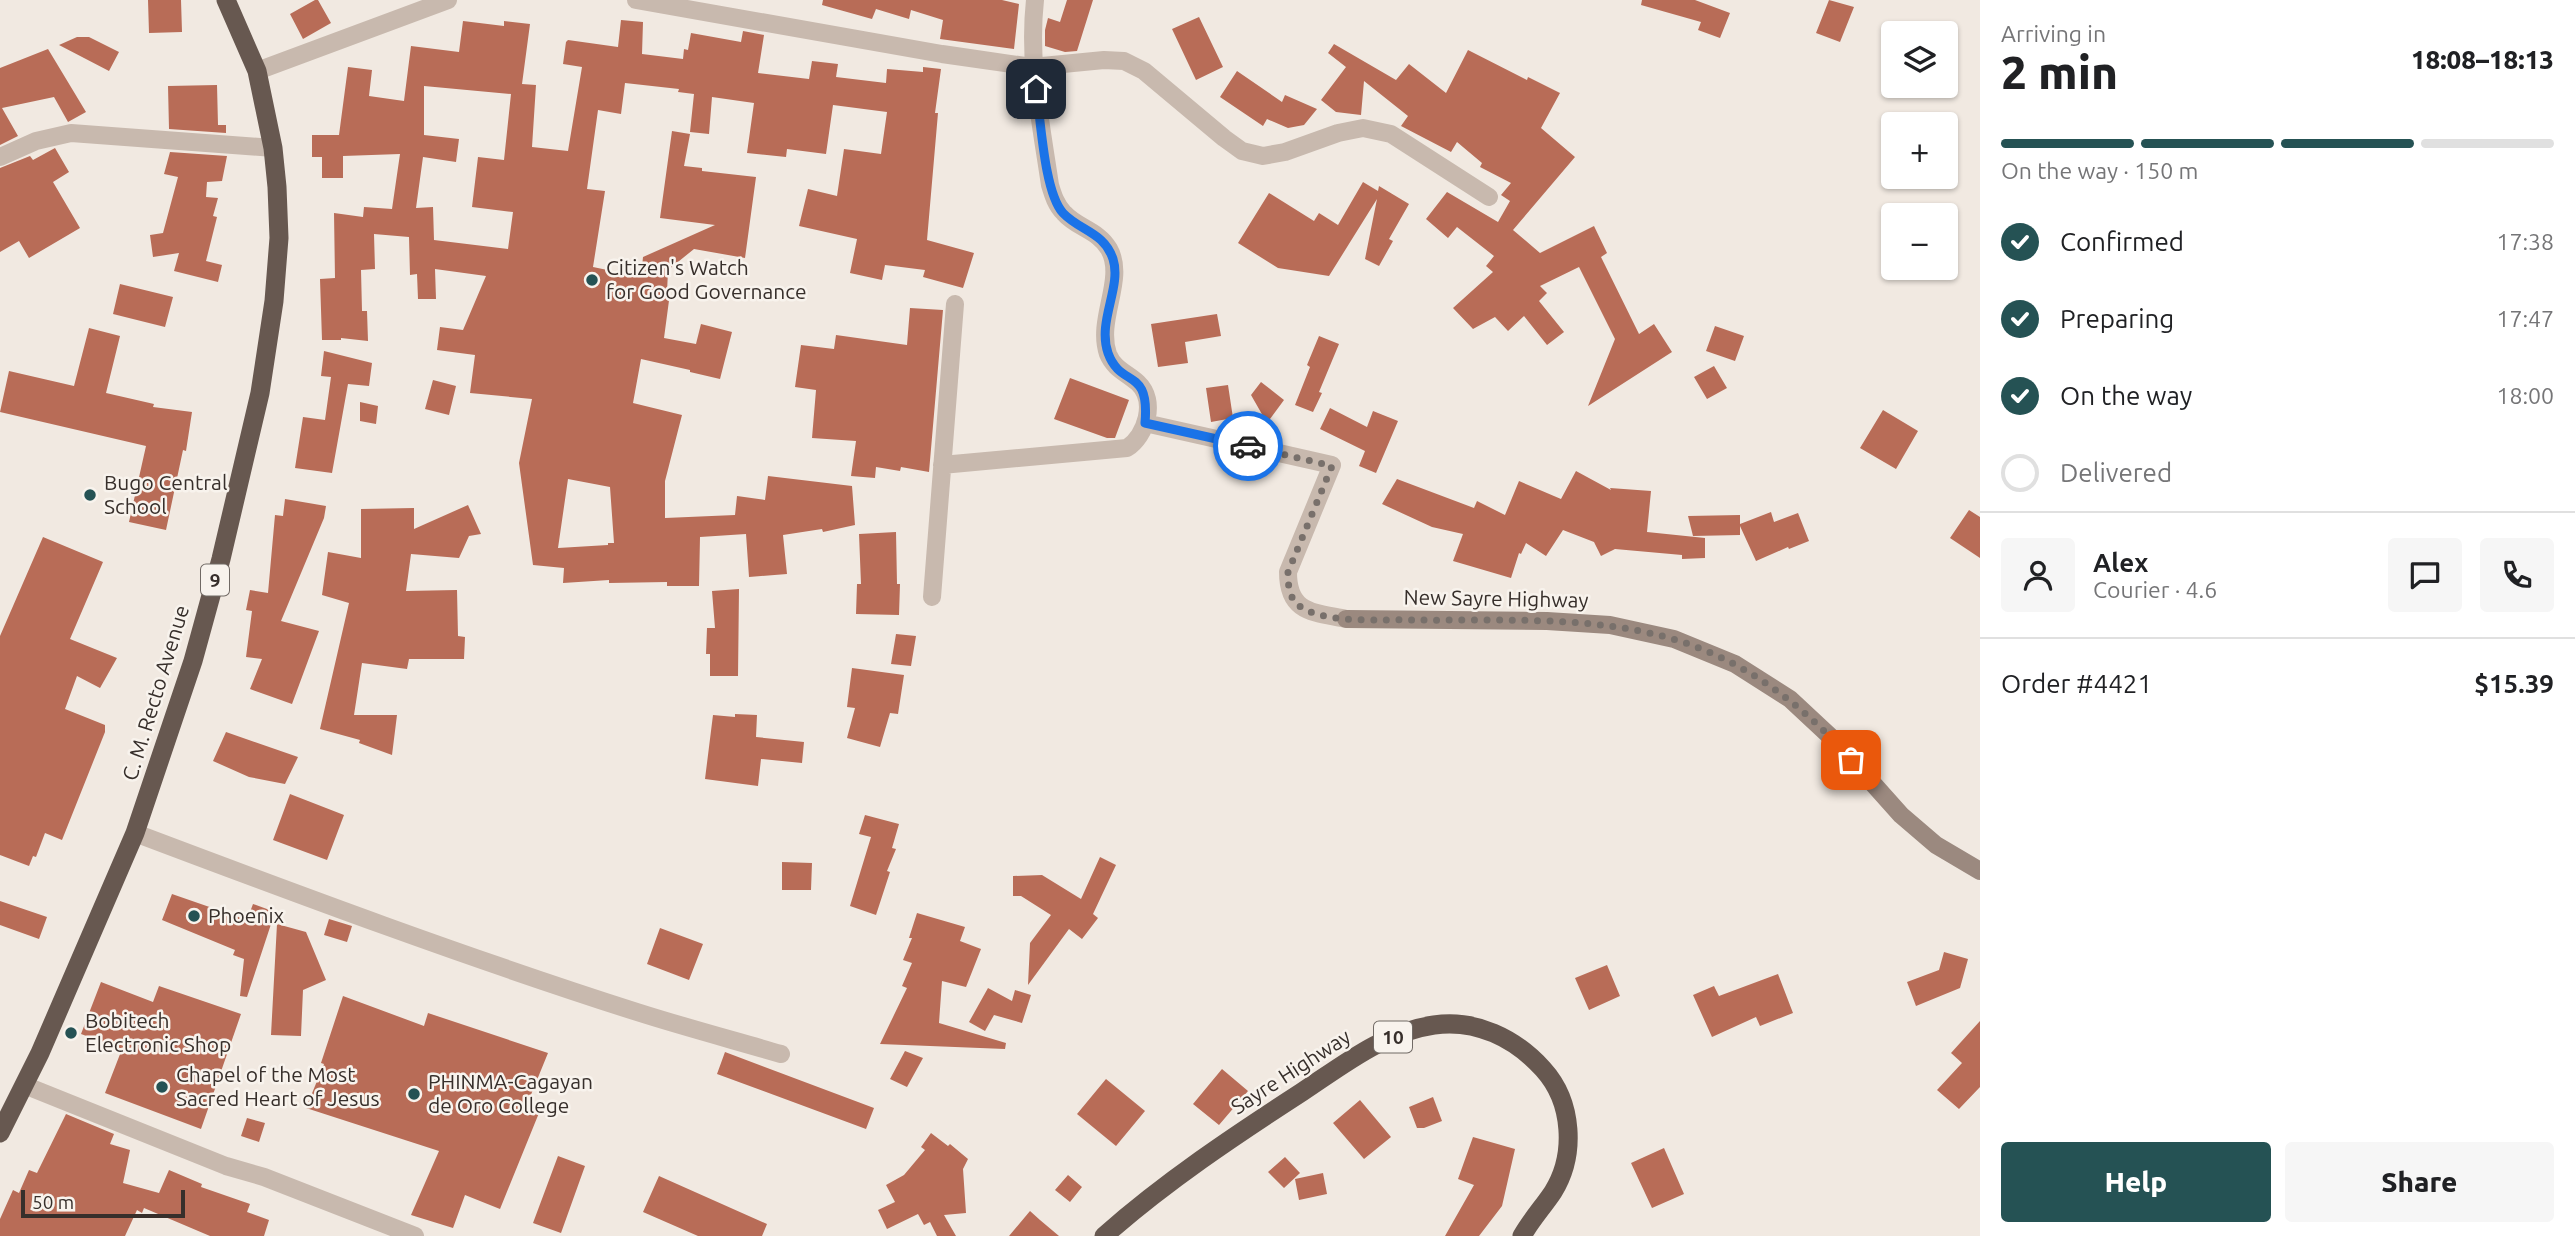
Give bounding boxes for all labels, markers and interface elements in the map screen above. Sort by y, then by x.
map controls [1881,21,1958,280]
button: layers [1881,21,1958,98]
text: Arriving in [2001,21,2106,46]
text: 18:08–18:13 [2411,45,2554,74]
text: 2 min [2001,46,2118,98]
pin [1006,59,1066,119]
icon: home [1017,70,1055,108]
button: + [1881,112,1958,189]
text: On the way · 150 m [2001,158,2198,183]
button: − [1881,203,1958,280]
icon: check [2001,223,2039,261]
text: Confirmed [2060,227,2184,256]
text: 17:38 [2496,229,2554,254]
place label: Citizen's Watch for Good Governance [606,255,807,303]
marker: Citizen's Watch for Good Governance [584,272,600,288]
icon: check [2001,300,2039,338]
text: Preparing [2060,304,2174,333]
text: 17:47 [2496,306,2554,331]
icon: check [2001,377,2039,415]
text: On the way [2060,381,2192,410]
text: 18:00 [2496,383,2554,408]
courier [1213,411,1283,481]
icon: car [1229,427,1267,465]
text: Delivered [2060,458,2172,487]
place label: Bugo Central School [104,470,227,518]
marker: Bugo Central School [82,487,98,503]
button: person [2001,538,2075,612]
button: chat [2388,538,2462,612]
button: phone [2480,538,2554,612]
text: Alex [2093,548,2148,577]
road number: 9 [201,565,229,596]
text: Courier · 4.6 [2093,577,2217,602]
street label: New Sayre Highway [1403,584,1589,612]
street label: C. M. Recto Avenue [117,602,193,783]
text: Order #4421 [2001,669,2152,698]
text: $15.39 [2474,669,2554,698]
pin [1821,730,1881,790]
icon: bag [1832,741,1870,779]
place label: Phoenix [208,903,285,927]
marker: Phoenix [186,908,202,924]
place label: Bobitech Electronic Shop [85,1008,231,1056]
road number: 10 [1374,1021,1412,1052]
street label: Sayre Highway [1226,1024,1355,1119]
marker: Bobitech Electronic Shop [63,1025,79,1041]
place label: Chapel of the Most Sacred Heart of Jesus [176,1062,380,1110]
place label: PHINMA-Cagayan de Oro College [428,1069,593,1117]
marker: Chapel of the Most Sacred Heart of Jesus [154,1079,170,1095]
marker: PHINMA-Cagayan de Oro College [406,1086,422,1102]
button: Help [2001,1142,2271,1222]
button: Share [2285,1142,2554,1222]
scale bar [21,1187,186,1219]
text: 50 m [32,1191,74,1213]

